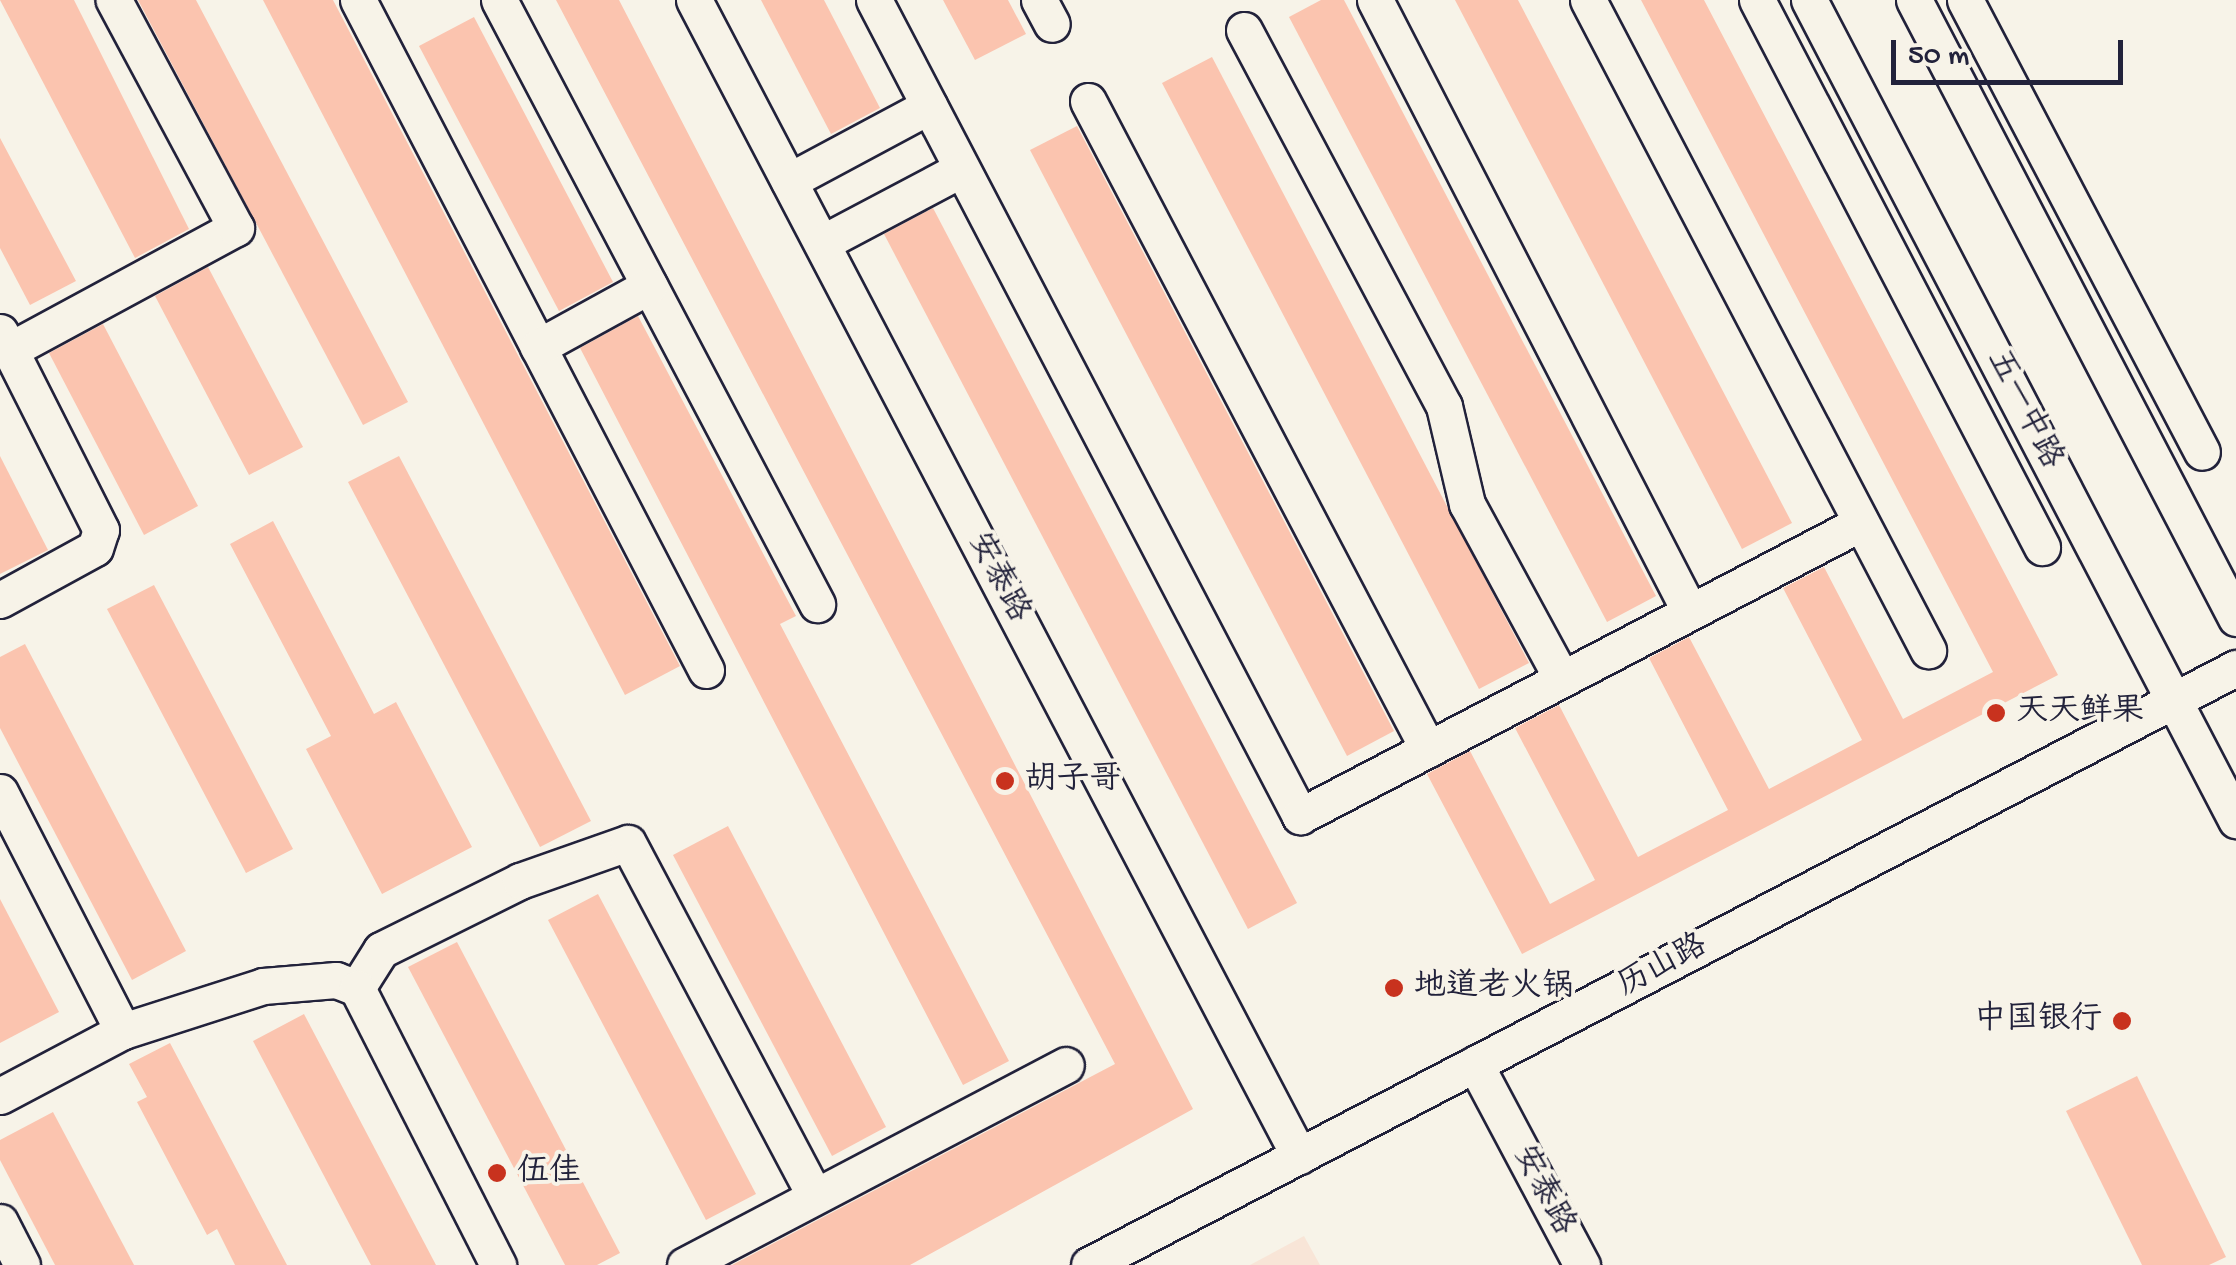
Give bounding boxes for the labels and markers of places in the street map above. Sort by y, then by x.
place label: 天天鲜果 [2016,694,2144,732]
marker: 天天鲜果 [1985,702,2007,724]
place label: 胡子哥 [1025,762,1121,800]
marker: 胡子哥 [994,770,1016,792]
place label: 地道老火锅 [1414,969,1574,1007]
marker: 地道老火锅 [1383,977,1405,999]
place label: 中国银行 [1974,1002,2102,1040]
marker: 中国银行 [2111,1010,2133,1032]
place label: 伍佳 [517,1154,581,1192]
marker: 伍佳 [486,1162,508,1184]

